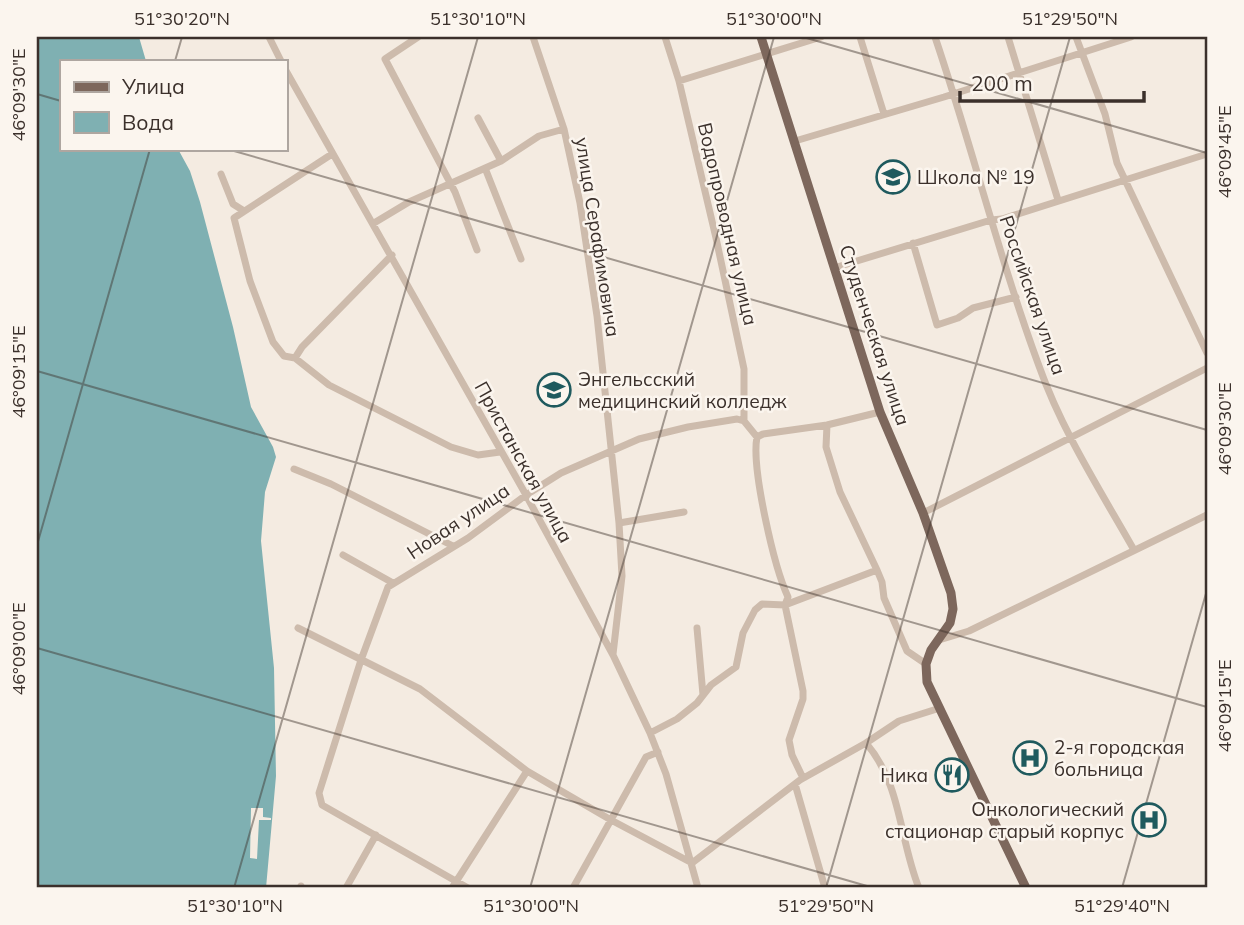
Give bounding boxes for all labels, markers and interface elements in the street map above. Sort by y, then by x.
text: 51°30'20"N [134,7,230,30]
text: 51°30'10"N [430,7,526,30]
text: 51°30'00"N [726,7,822,30]
text: 51°29'50"N [1022,7,1118,30]
text: 46°09'30"E [7,48,30,142]
legend [60,60,287,150]
scale bar [960,60,1144,104]
text: 200 m [971,70,1033,96]
text: Улица [121,73,185,99]
text: 46°09'45"E [1213,105,1236,199]
text: Вода [122,109,174,135]
street label: Водопроводная улица [693,120,763,328]
street label: улица Серафимовича [570,136,626,338]
school or university icon: Школа № 19 [874,158,912,196]
place label: Школа № 19 [917,165,1035,189]
street label: Российская улица [994,212,1072,378]
street label: Студенческая улица [834,242,916,428]
text: 46°09'15"E [7,325,30,419]
place label: Энгельсский медицинский колледж [578,367,787,413]
school or university icon: Энгельсский медицинский колледж [535,371,573,409]
street label: Пристанская улица [470,377,578,547]
text: 46°09'30"E [1213,382,1236,476]
street label: Новая улица [402,478,514,564]
text: 46°09'00"E [7,602,30,696]
text: 46°09'15"E [1213,659,1236,753]
place label: 2-я городская больница [1054,735,1184,781]
hospital icon: 2-я городская больница [1011,739,1049,777]
restaurant icon: Ника [933,756,971,794]
place label: Ника [880,763,928,787]
place label: Онкологический стационар старый корпус [885,797,1124,843]
hospital icon: Онкологический стационар старый корпус [1130,801,1168,839]
text: 51°30'10"N [187,894,283,917]
text: 51°30'00"N [483,894,579,917]
text: 51°29'50"N [778,894,874,917]
text: 51°29'40"N [1074,894,1170,917]

